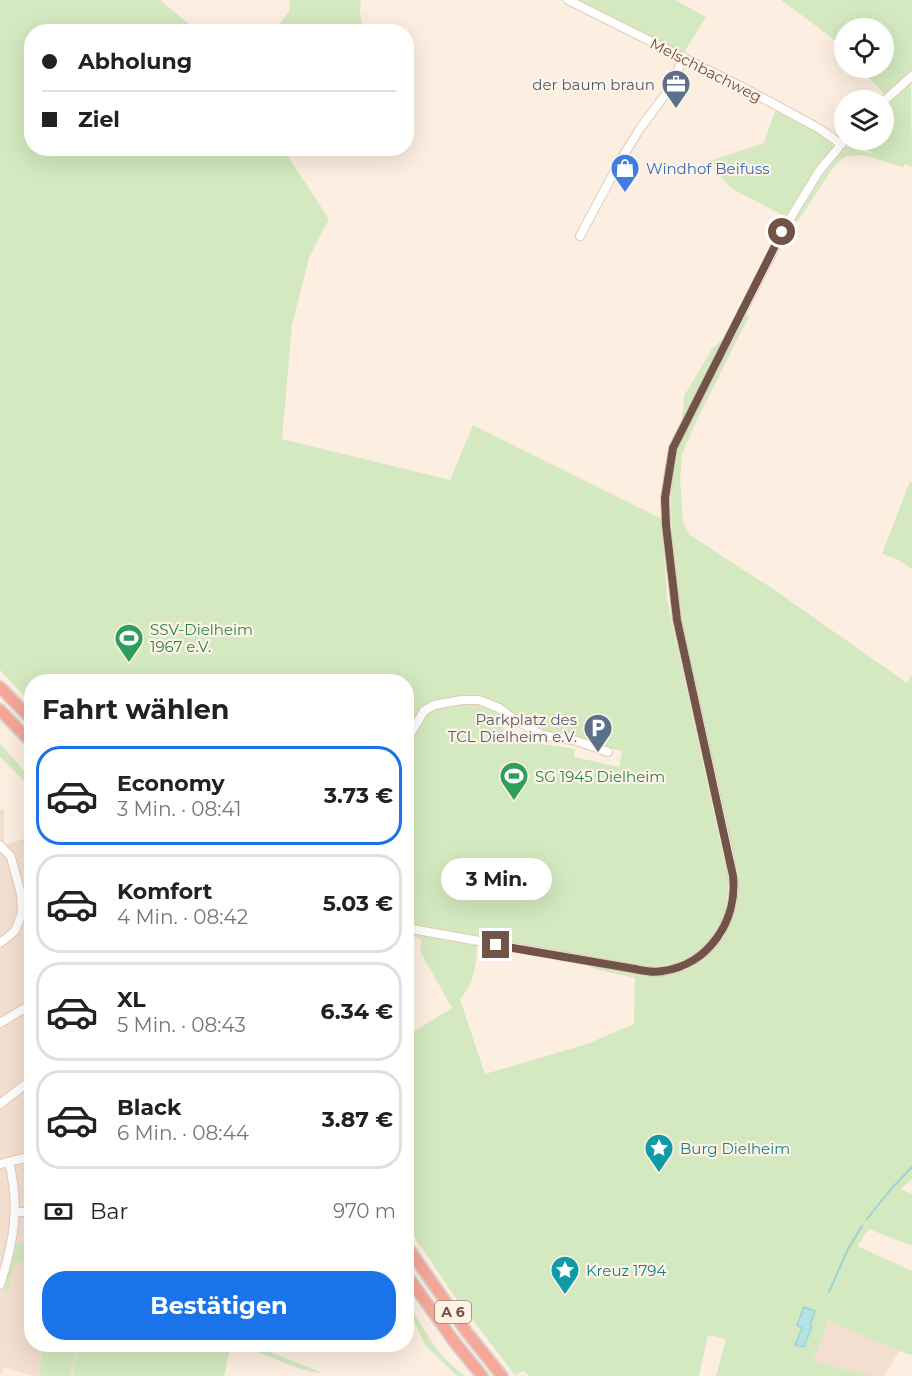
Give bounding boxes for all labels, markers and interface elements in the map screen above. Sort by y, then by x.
map controls [834,18,894,150]
button: locate [834,18,894,78]
street label: Melschbachweg [647,34,765,106]
text: Abholung [78,48,192,75]
office icon: der baum braun [660,68,692,110]
place label: der baum braun [532,75,655,94]
button: layers [834,90,894,150]
text: Ziel [78,106,120,133]
shop icon: Windhof Beifuss [609,152,641,194]
place label: Windhof Beifuss [646,159,770,178]
route start [768,218,795,245]
place label: SSV-Dielheim 1967 e.V. [150,620,253,656]
sports icon: SSV-Dielheim 1967 e.V. [113,622,145,664]
text: Fahrt wählen [42,693,229,726]
place label: Parkplatz des TCL Dielheim e.V. [448,710,577,746]
parking icon: Parkplatz des TCL Dielheim e.V. [582,712,614,754]
sports icon: SG 1945 Dielheim [498,760,530,802]
place label: SG 1945 Dielheim [535,767,665,786]
icon: car [45,769,99,823]
text: Economy [117,770,225,797]
text: 3.73 € [324,782,393,809]
text: 3 Min. · 08:41 [117,797,241,821]
callout: 3 Min. [440,858,552,900]
text: 3 Min. [466,867,527,891]
icon: car [45,877,99,931]
text: Komfort [117,878,212,905]
text: 5.03 € [323,890,393,917]
text: 4 Min. · 08:42 [117,905,248,929]
route end [482,931,509,958]
icon: car [45,985,99,1039]
text: XL [117,986,146,1013]
text: 6.34 € [321,998,393,1025]
text: 5 Min. · 08:43 [117,1013,246,1037]
icon: car [45,1093,99,1147]
text: Black [117,1094,181,1121]
text: 3.87 € [322,1106,393,1133]
text: 6 Min. · 08:44 [117,1121,249,1145]
place icon: Burg Dielheim [643,1132,675,1174]
place label: Burg Dielheim [680,1139,790,1158]
icon: cash [42,1195,75,1228]
text: Bar [90,1198,128,1225]
text: 970 m [333,1199,396,1223]
place icon: Kreuz 1794 [549,1254,581,1296]
place label: Kreuz 1794 [586,1261,666,1280]
button: Bestätigen [42,1271,396,1340]
road number: A 6 [435,1301,471,1323]

